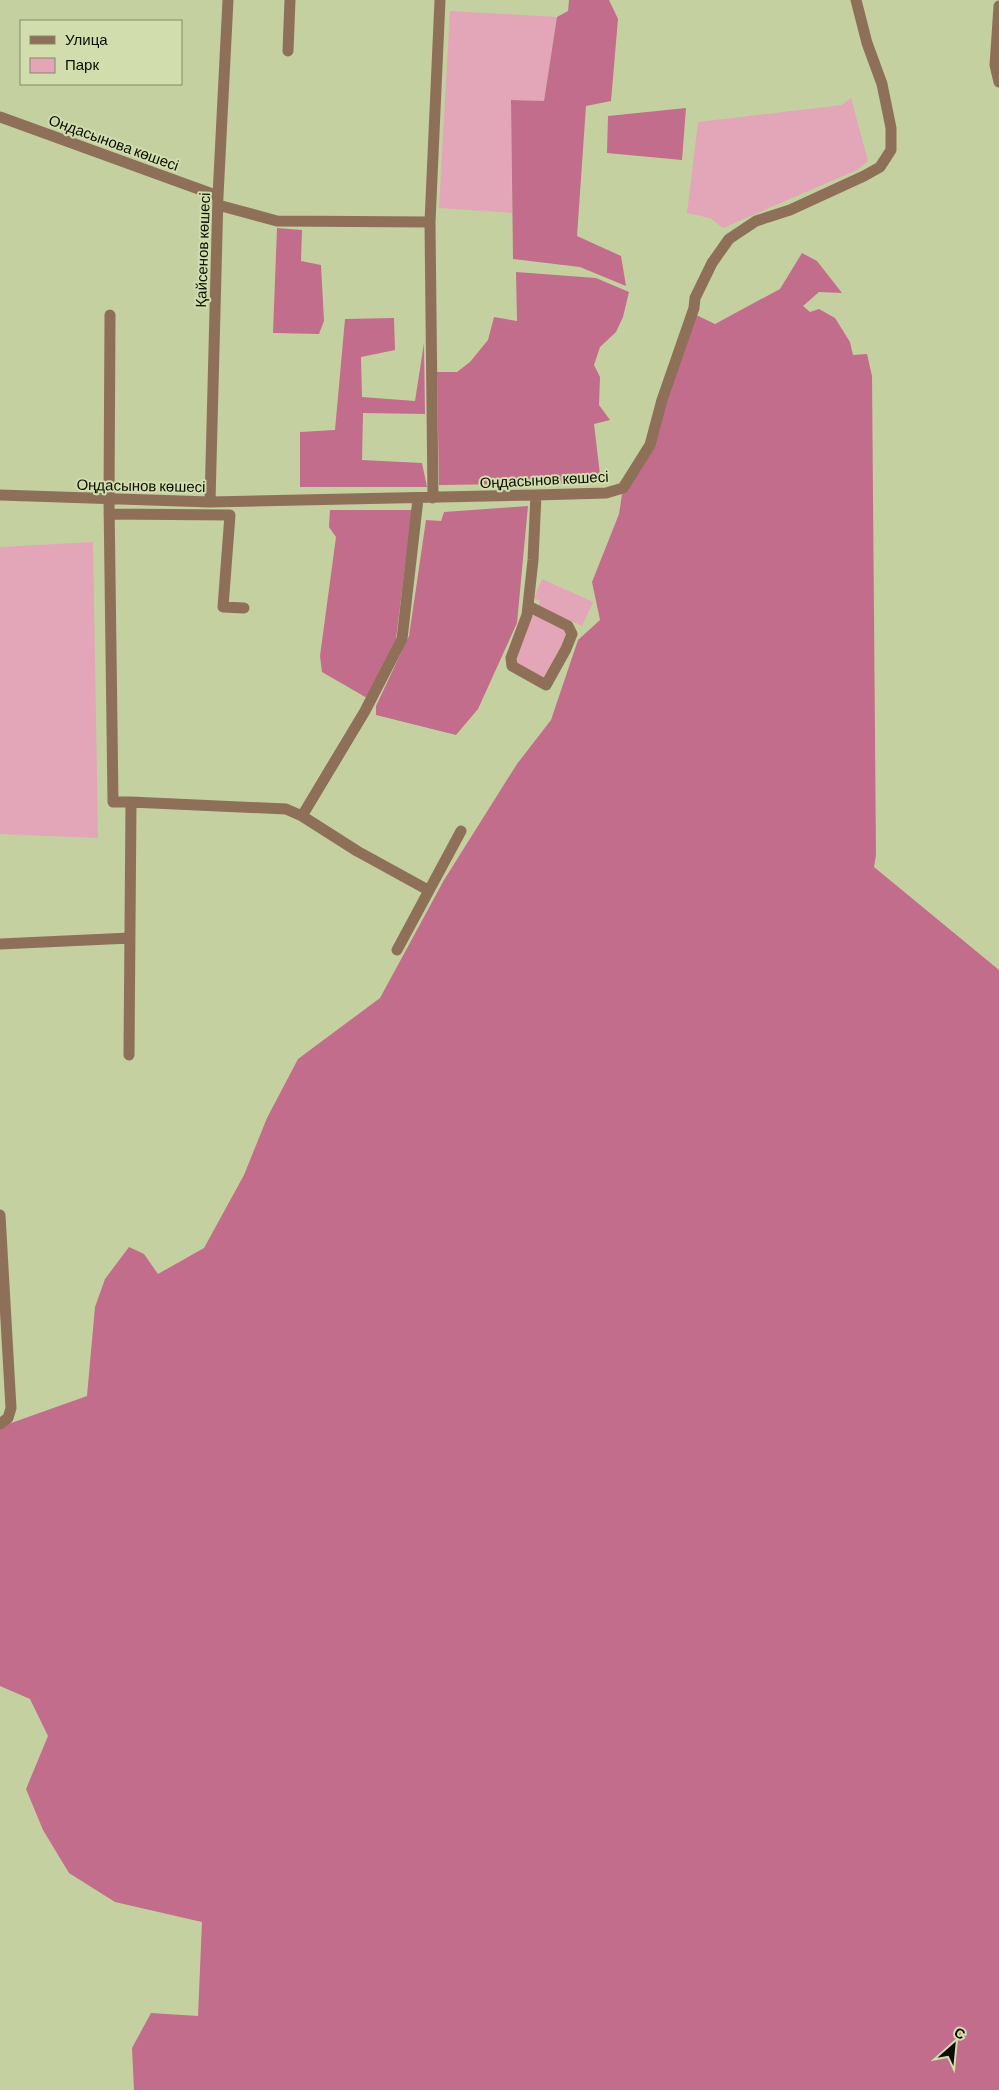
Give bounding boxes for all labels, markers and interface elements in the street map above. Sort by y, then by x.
legend [20,20,182,85]
text: Улица [65,30,108,48]
text: Парк [65,55,99,73]
street label: Ондасынова көшесі [46,110,182,174]
street label: Қайсенов көшесі [191,192,213,308]
street label: Оңдасынов көшесі [479,467,609,491]
street label: Оңдасынов көшесі [76,475,206,495]
north arrow [929,2020,979,2070]
text: С [952,2023,968,2043]

